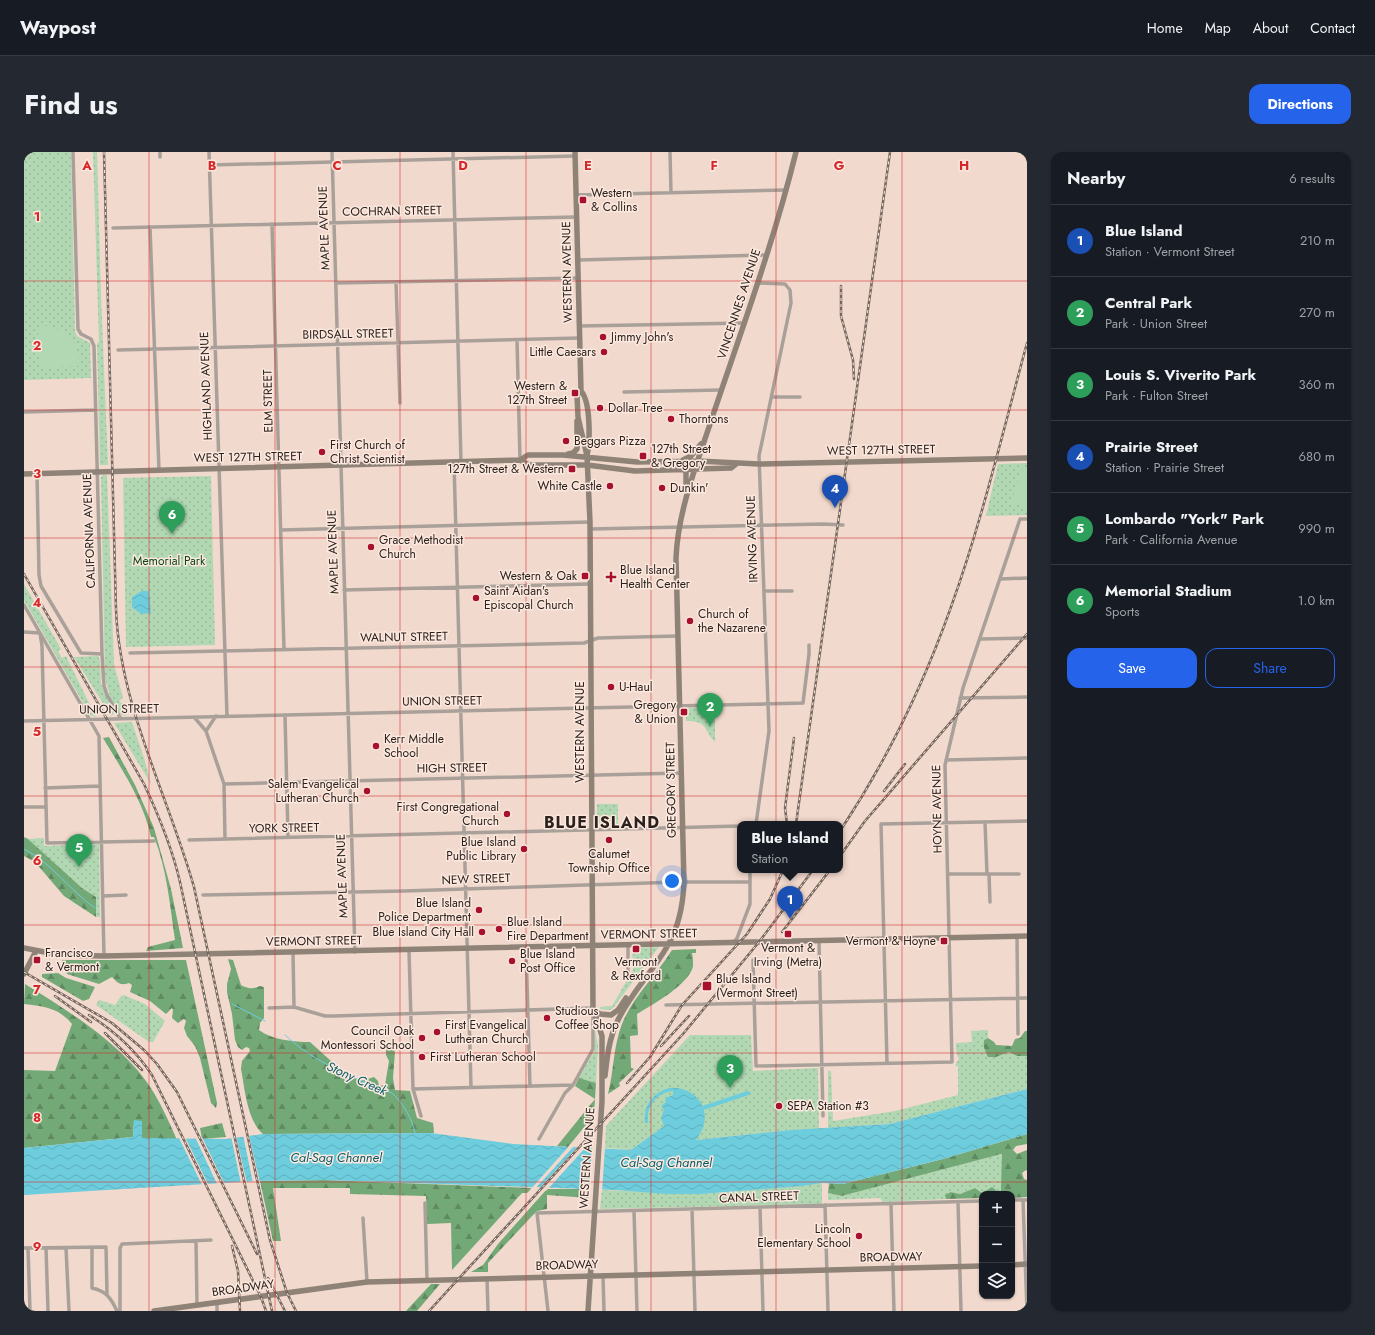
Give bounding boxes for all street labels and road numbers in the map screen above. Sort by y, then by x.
street label: MAPLE AVENUE [314,185,334,271]
street label: COCHRAN STREET [342,201,442,221]
street label: WESTERN AVENUE [557,221,577,323]
street label: VINCENNES AVENUE [713,247,765,361]
street label: BIRDSALL STREET [302,324,394,344]
street label: HIGHLAND AVENUE [195,331,217,441]
street label: ELM STREET [258,369,278,433]
street label: WEST 127TH STREET [827,440,936,460]
street label: WEST 127TH STREET [194,447,303,467]
street label: CALIFORNIA AVENUE [78,473,100,589]
street label: IRVING AVENUE [741,495,763,583]
street label: MAPLE AVENUE [323,509,343,595]
street label: WALNUT STREET [360,627,448,647]
street label: WESTERN AVENUE [571,681,589,783]
street label: UNION STREET [402,691,482,711]
street label: UNION STREET [79,699,159,719]
street label: GREGORY STREET [661,741,681,838]
street label: HIGH STREET [417,758,488,778]
street label: HOYNE AVENUE [927,765,947,853]
street label: YORK STREET [249,818,320,838]
street label: MAPLE AVENUE [332,833,352,919]
street label: NEW STREET [441,869,511,889]
street label: VERMONT STREET [601,924,698,944]
street label: VERMONT STREET [266,931,363,951]
street label: WESTERN AVENUE [574,1107,600,1209]
street label: CANAL STREET [719,1187,800,1207]
street label: BROADWAY [859,1247,923,1267]
street label: BROADWAY [535,1255,599,1275]
street label: BROADWAY [211,1275,276,1301]

